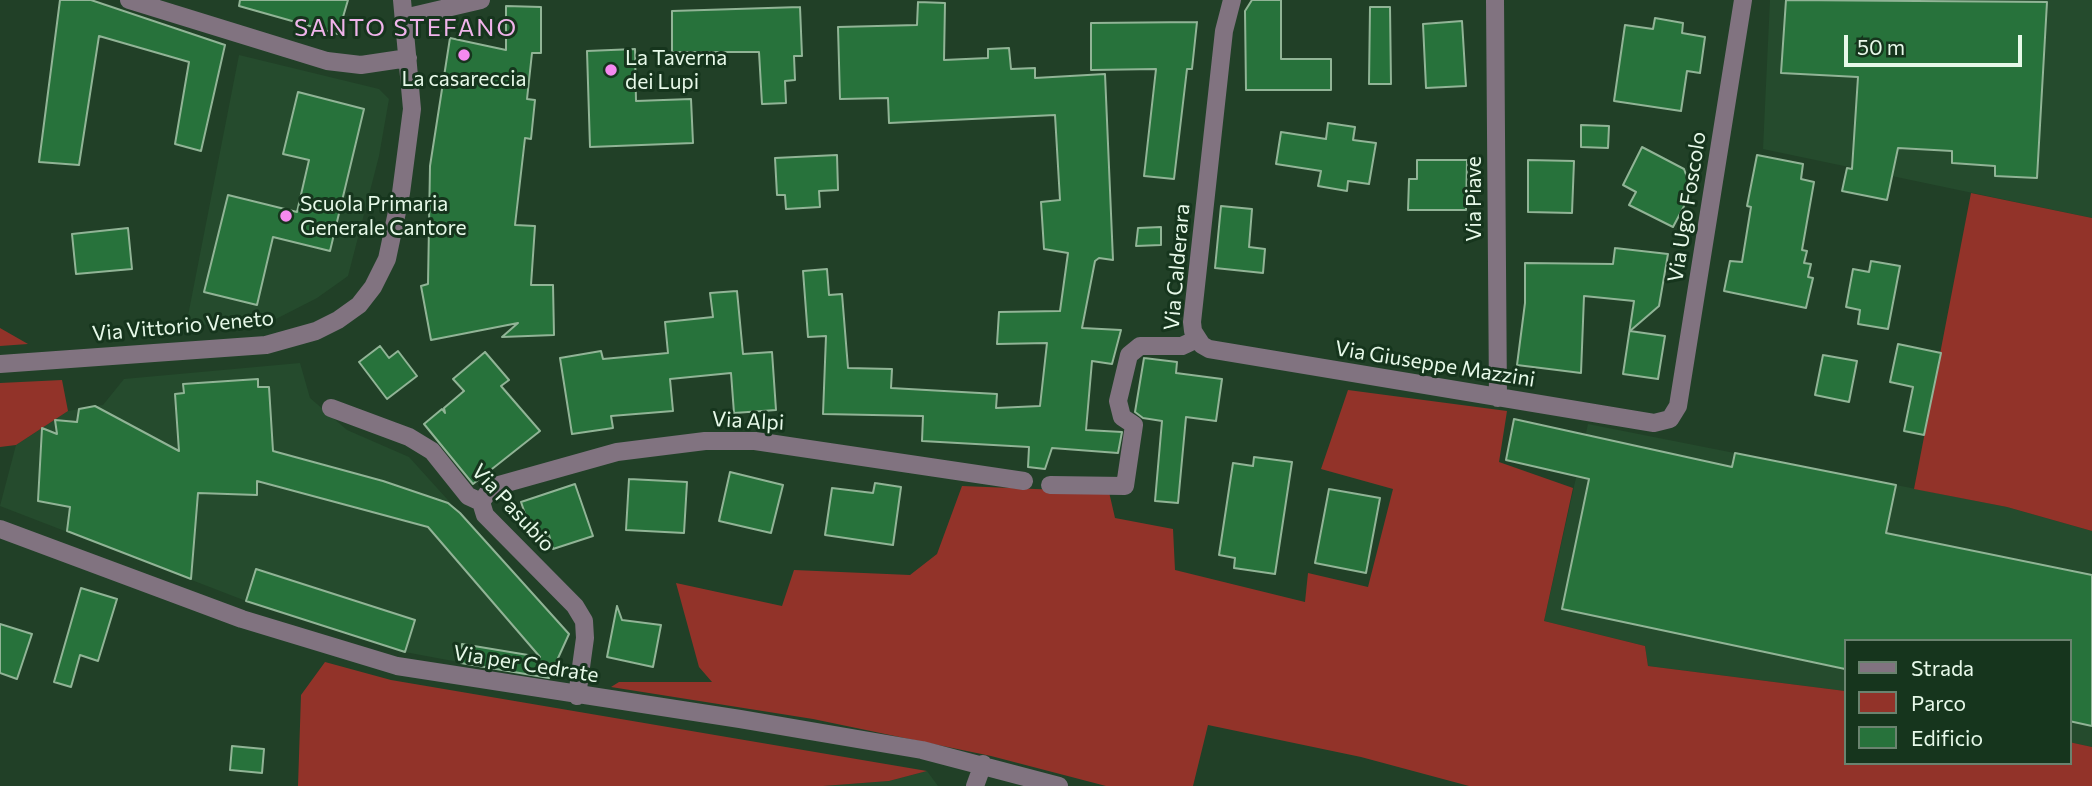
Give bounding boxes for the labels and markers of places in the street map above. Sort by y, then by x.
place label: La Taverna dei Lupi [625,45,727,95]
marker: La casareccia [456,47,472,63]
marker: La Taverna dei Lupi [603,62,619,78]
place label: La casareccia [401,66,527,92]
place label: Scuola Primaria Generale Cantore [300,191,467,241]
marker: Scuola Primaria Generale Cantore [278,208,294,224]

